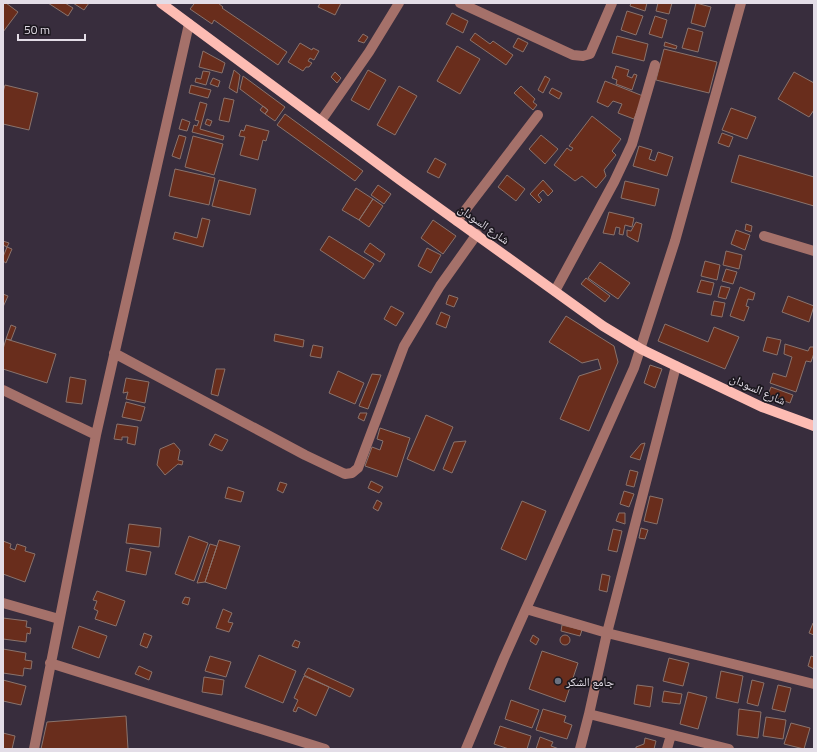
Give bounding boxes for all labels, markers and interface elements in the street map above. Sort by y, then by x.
scale bar [18,16,85,42]
text: 50 m [24,20,50,39]
street label: شارع السودان [454,199,514,249]
street label: شارع السودان [727,368,789,410]
place label: جامع الشكر [565,672,615,691]
marker: جامع الشكر [553,676,563,686]

